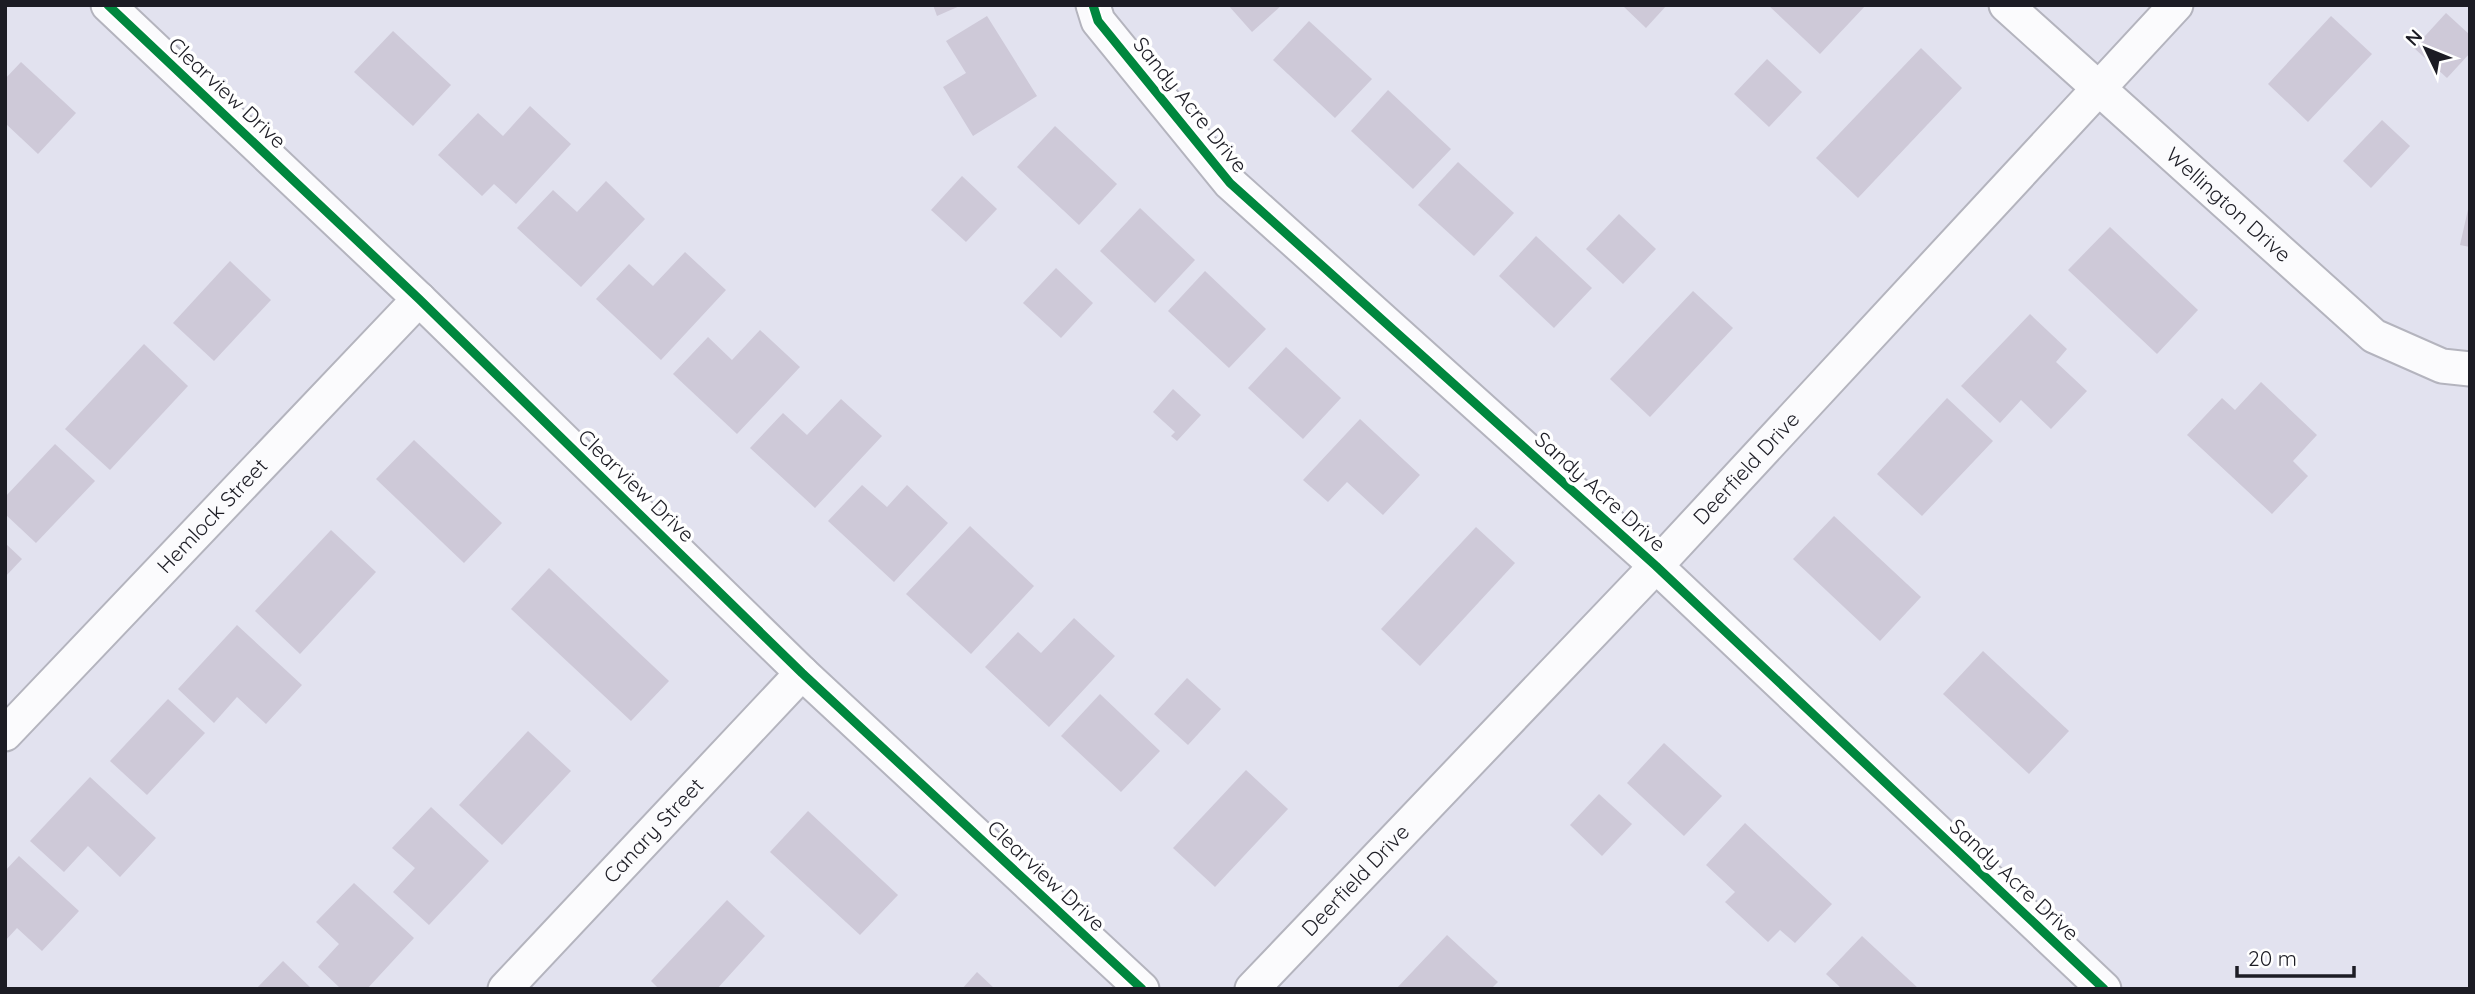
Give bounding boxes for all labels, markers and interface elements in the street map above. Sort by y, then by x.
north arrow [2391,14,2461,84]
text: N [2400,24,2427,51]
street label: Clearview Drive [163,31,292,154]
street label: Sandy Acre Drive [1128,31,1254,178]
street label: Wellington Drive [2161,141,2297,267]
street label: Deerfield Drive [1687,406,1804,530]
street label: Clearview Drive [573,423,700,547]
street label: Sandy Acre Drive [1530,426,1672,557]
street label: Hemlock Street [151,452,272,578]
street label: Canary Street [597,772,708,888]
street label: Sandy Acre Drive [1945,813,2085,946]
street label: Clearview Drive [982,814,1111,937]
street label: Deerfield Drive [1295,819,1414,941]
scale bar [2237,934,2354,978]
text: 20 m [2248,945,2297,971]

